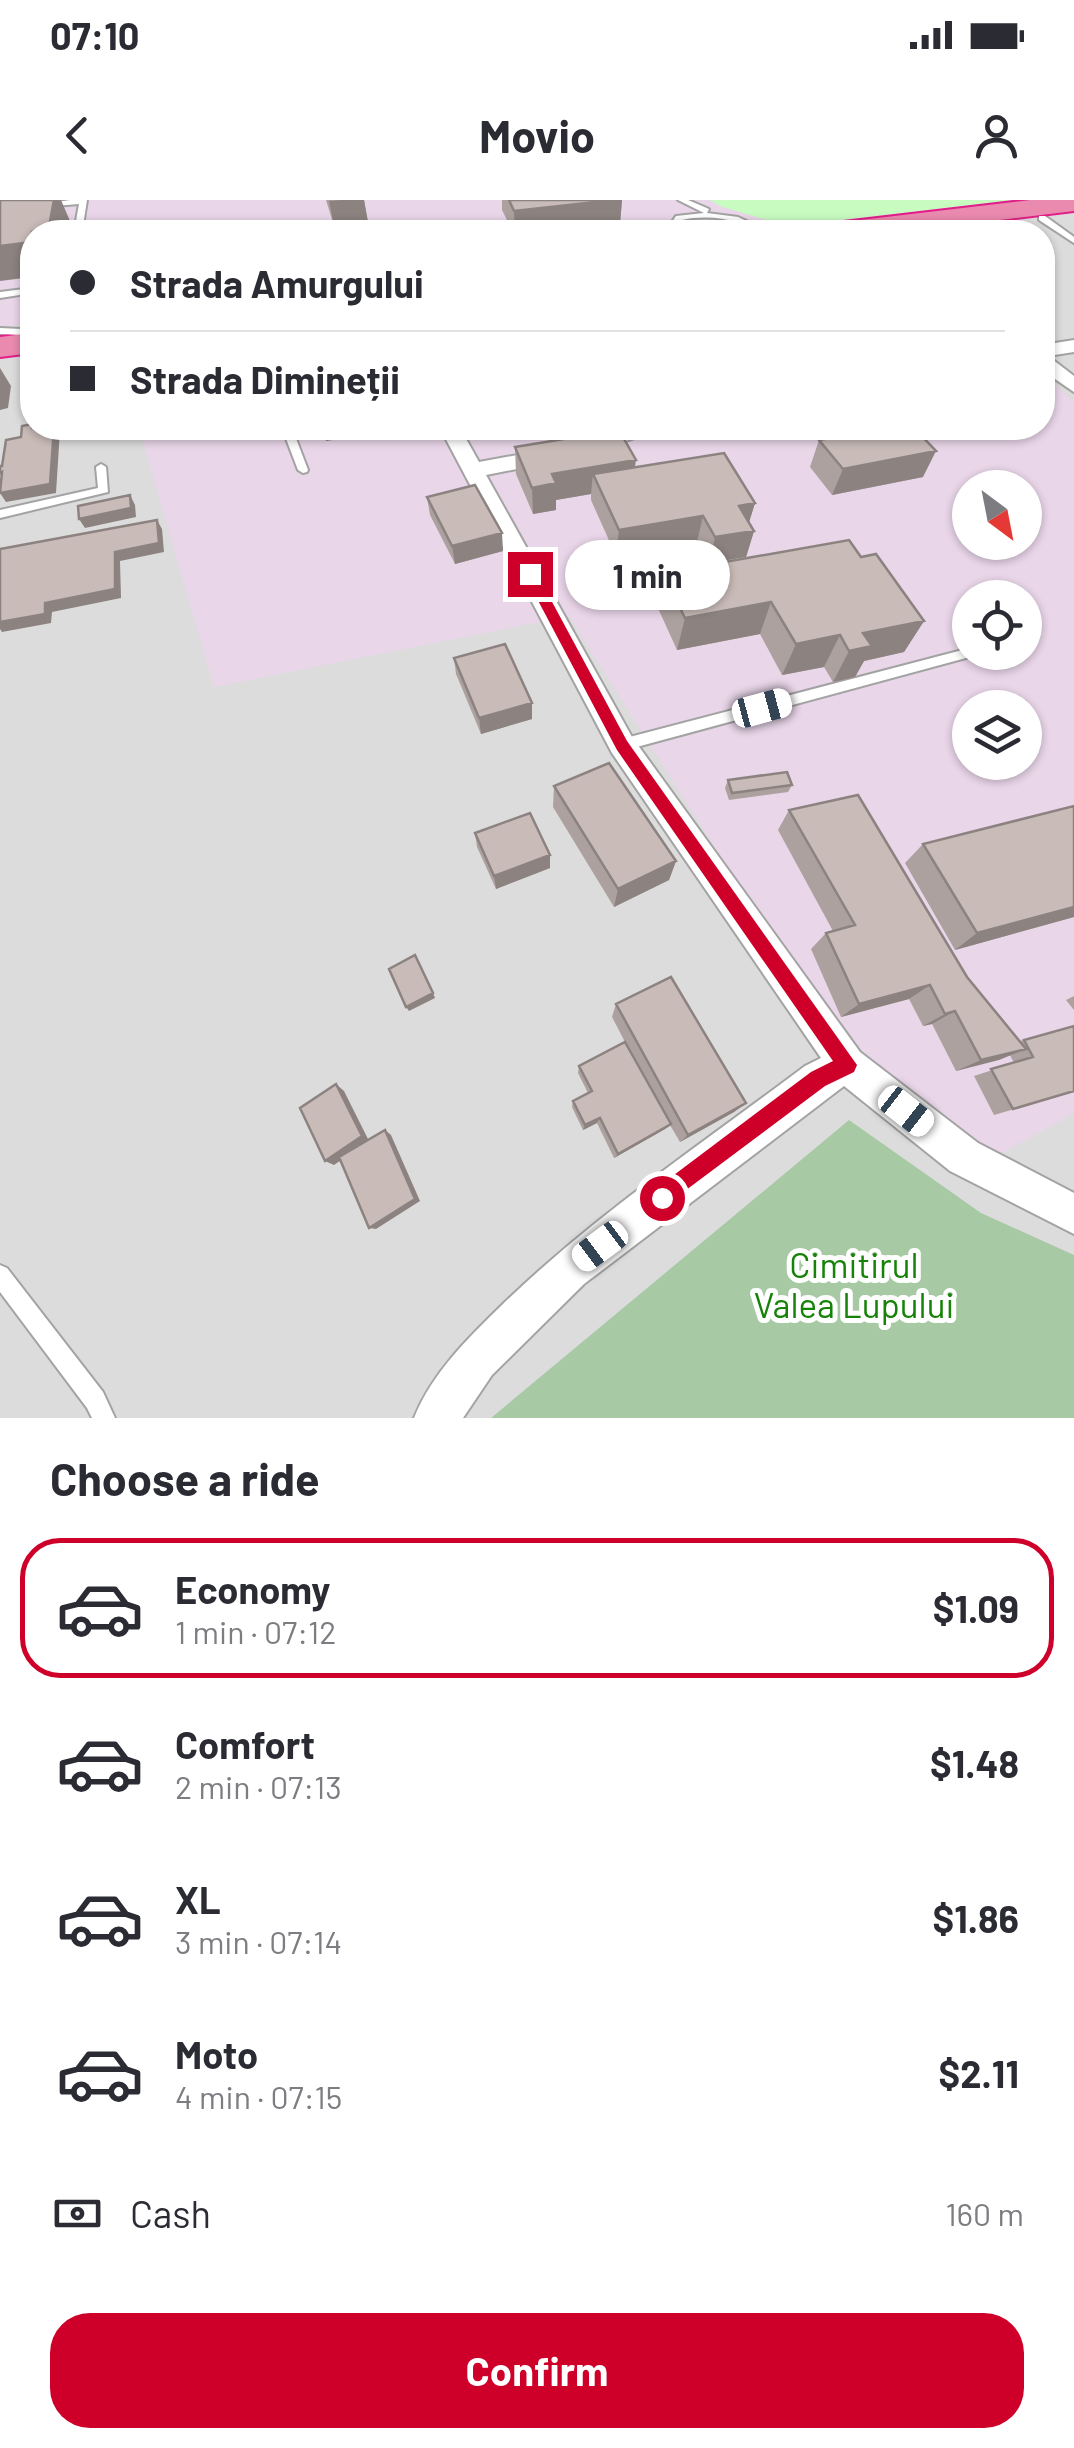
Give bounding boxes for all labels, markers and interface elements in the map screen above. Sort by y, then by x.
text: 07:10 [50,12,139,58]
icon: back [50,108,105,163]
text: Movio [479,108,595,162]
icon: person [969,108,1024,163]
text: Strada Amurgului [130,260,424,306]
text: Strada Dimineții [130,356,400,402]
north arrow [952,470,1042,560]
map controls [952,470,1042,780]
callout: 1 min [565,539,730,609]
route end [508,552,553,597]
text: 1 min [612,556,683,594]
button: locate [952,580,1042,670]
car [729,686,795,730]
button: layers [952,690,1042,780]
car [873,1081,939,1141]
route start [640,1176,685,1221]
car [567,1216,633,1276]
park label: Cimitirul Valea Lupului [754,1243,954,1325]
text: Choose a ride [50,1451,320,1505]
icon: car [55,1563,145,1653]
text: Economy [175,1566,330,1612]
text: $1.09 [933,1585,1019,1631]
text: 1 min · 07:12 [175,1612,336,1650]
icon: car [55,1718,145,1808]
text: Comfort [175,1721,315,1767]
text: $1.48 [930,1740,1019,1786]
text: 2 min · 07:13 [175,1767,342,1805]
icon: car [55,1873,145,1963]
text: XL [175,1876,221,1922]
text: $1.86 [933,1895,1019,1941]
text: 3 min · 07:14 [175,1922,342,1960]
icon: car [55,2028,145,2118]
text: Moto [175,2031,258,2077]
text: $2.11 [939,2050,1019,2096]
text: 4 min · 07:15 [175,2077,342,2115]
icon: cash [50,2186,105,2241]
text: Cash [130,2190,211,2236]
text: 160 m [945,2194,1024,2232]
button: Confirm [50,2313,1024,2428]

